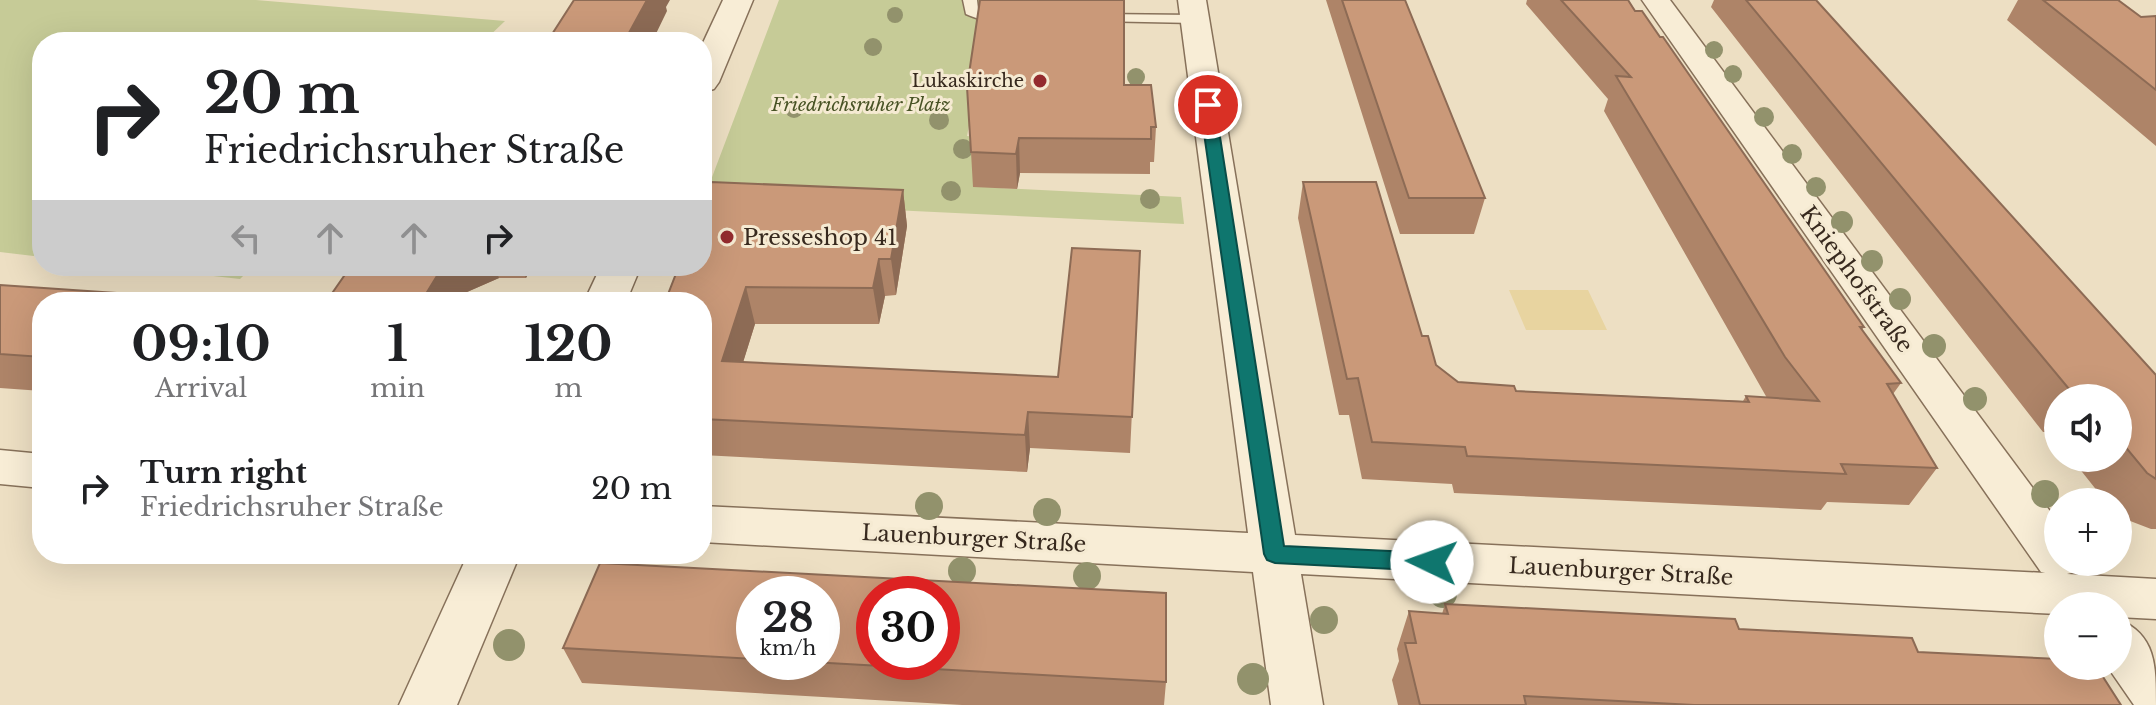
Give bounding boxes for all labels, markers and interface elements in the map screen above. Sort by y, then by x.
text: 20 m [204,59,360,128]
icon: right [72,64,176,168]
place label: Lukaskirche [912,70,1024,92]
pin [1174,71,1242,139]
marker: Lukaskirche [1031,72,1049,90]
icon: arrive [1186,83,1230,127]
park label: Friedrichsruher Platz [771,94,950,116]
text: Friedrichsruher Straße [204,128,624,173]
street label: Kniephofstraße [1794,201,1919,358]
icon: left [224,216,268,260]
icon: ahead [308,216,352,260]
icon: ahead [392,216,436,260]
icon: right [476,216,520,260]
place label: Presseshop 41 [743,224,897,251]
marker: Presseshop 41 [718,228,736,246]
text: 09:10 [131,314,271,374]
text: 1 [387,314,408,374]
text: 120 [524,314,613,374]
text: Arrival [155,372,247,404]
text: min [370,372,425,404]
text: m [554,372,582,404]
map controls [2044,384,2132,680]
button: sound [2044,384,2132,472]
text: Turn right [140,454,307,491]
icon: right [72,466,116,510]
text: 20 m [591,470,672,507]
button: + [2044,488,2132,576]
text: Friedrichsruher Straße [140,491,444,523]
street label: Lauenburger Straße [861,519,1087,558]
position arrow [1390,520,1474,604]
street label: Lauenburger Straße [1508,552,1734,591]
speed limit sign: 30 [856,576,960,680]
button: − [2044,592,2132,680]
text: 28 [762,593,814,643]
text: km/h [760,636,816,660]

